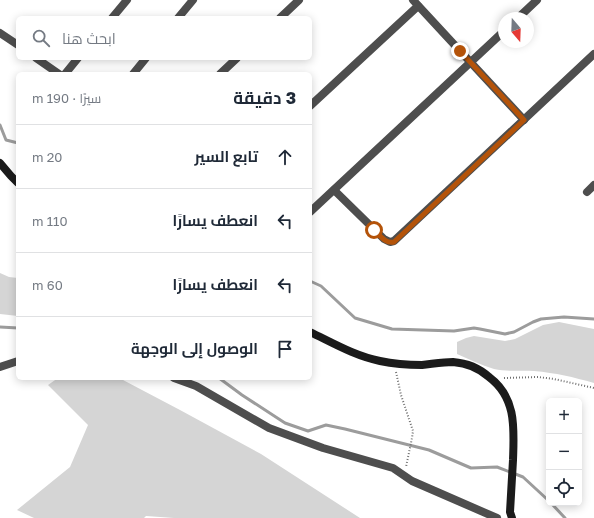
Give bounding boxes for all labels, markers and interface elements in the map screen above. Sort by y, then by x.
north arrow [498,12,534,48]
search box [16,16,312,60]
icon: search [30,27,52,49]
text: ابحث هنا [62,29,116,47]
route end [451,42,469,60]
text: 3 دقيقة [233,87,296,108]
text: سيرًا · 190 m [32,90,101,106]
icon: ahead [274,146,296,168]
text: تابع السير [195,147,258,165]
text: 20 m [32,149,62,165]
icon: left [274,210,296,232]
text: انعطف يسارًا [172,211,258,229]
text: 110 m [32,213,67,229]
route start [365,221,383,239]
icon: left [274,274,296,296]
text: انعطف يسارًا [172,275,258,293]
text: 60 m [32,277,63,293]
icon: arrive [274,338,296,360]
text: الوصول إلى الوجهة [131,339,258,357]
map controls [546,398,582,506]
button: + [546,398,582,434]
button: − [546,434,582,470]
button: locate [546,470,582,506]

